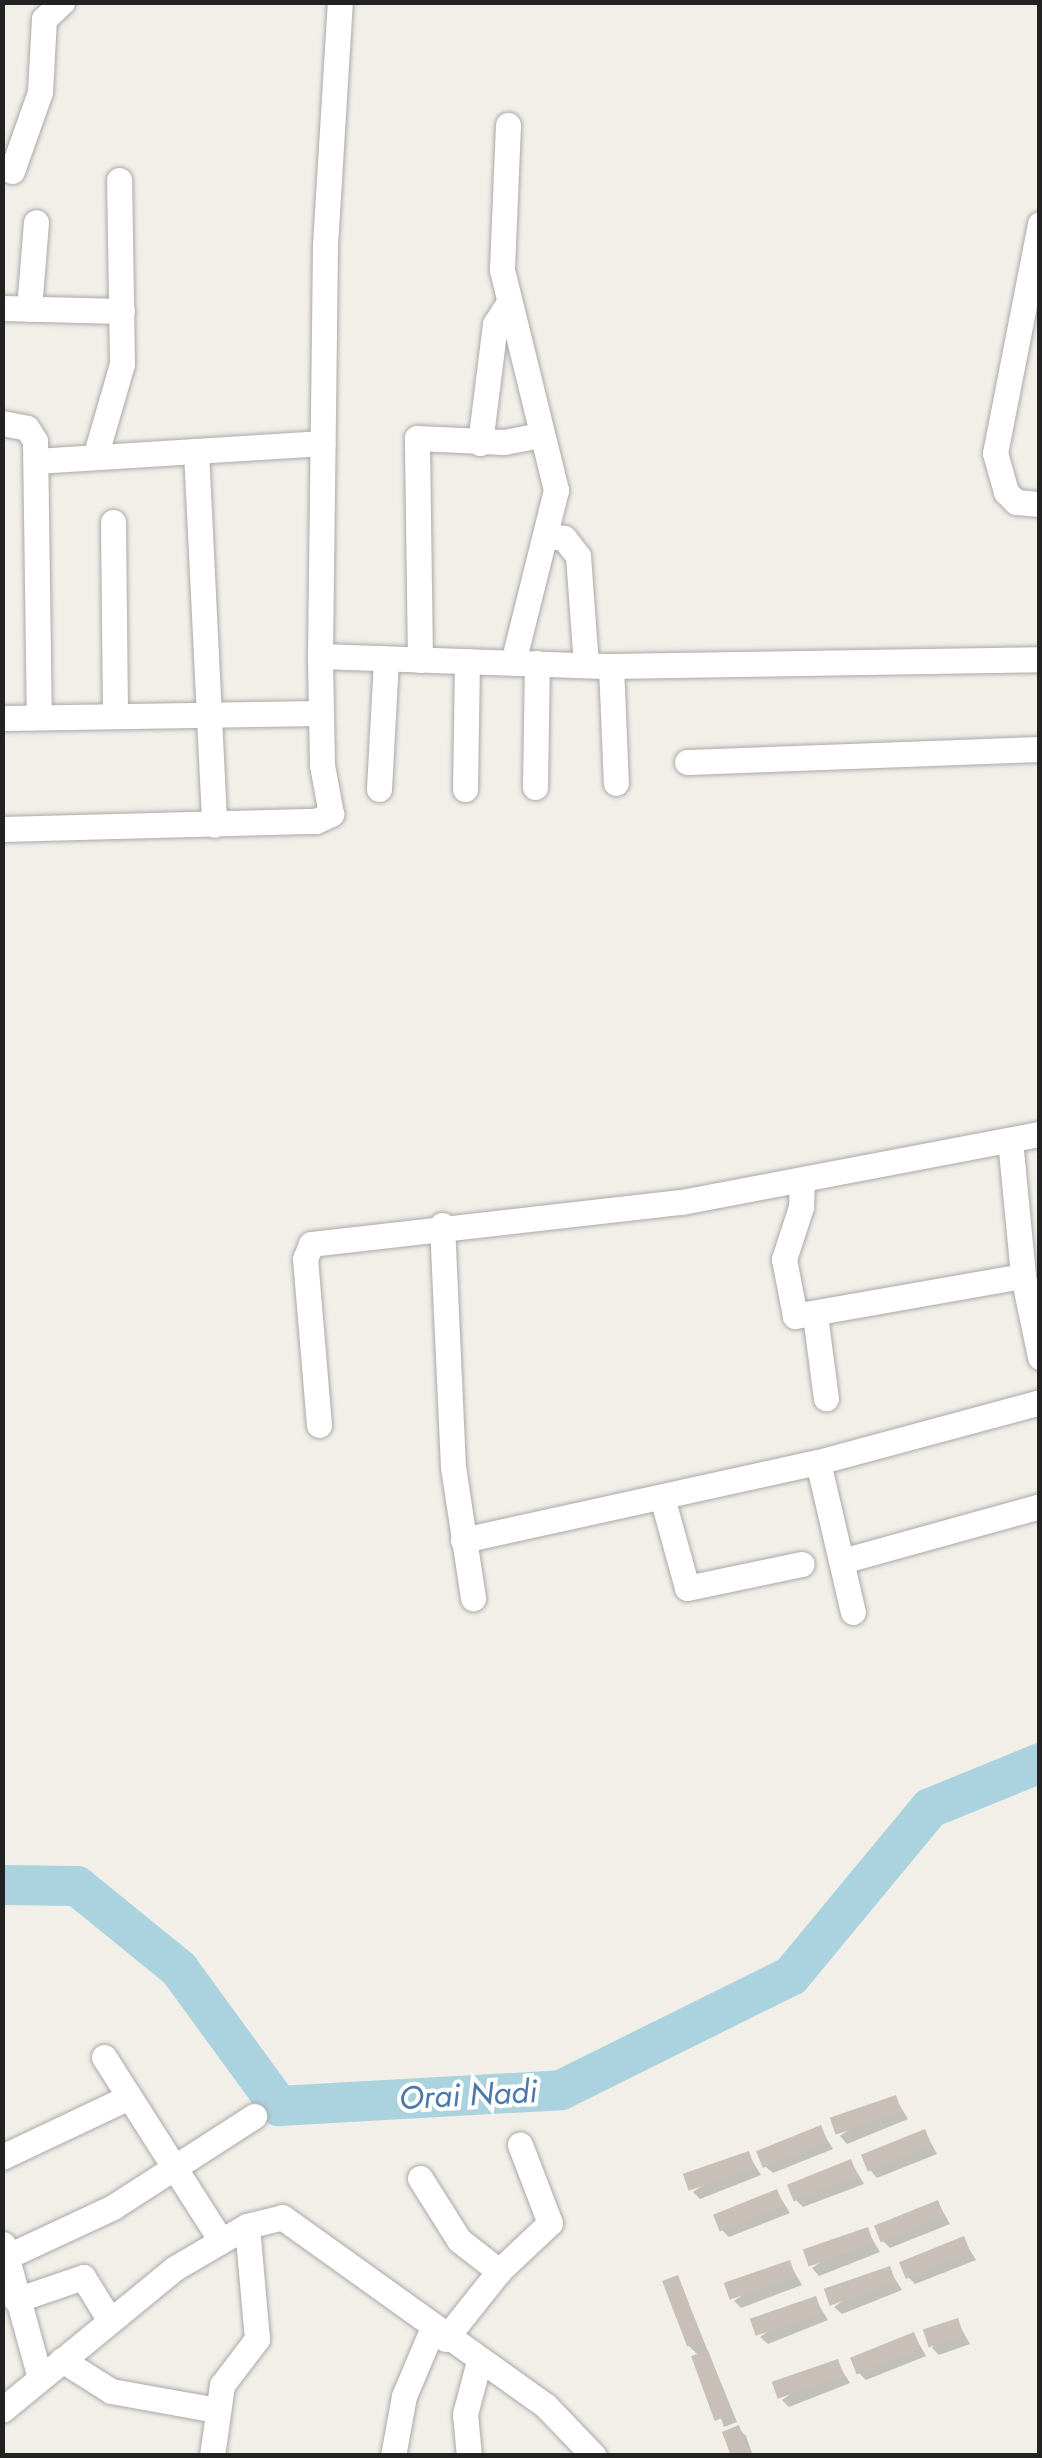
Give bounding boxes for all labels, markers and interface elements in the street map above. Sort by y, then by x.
water label: Orai Nadi [398,2072,538,2118]

